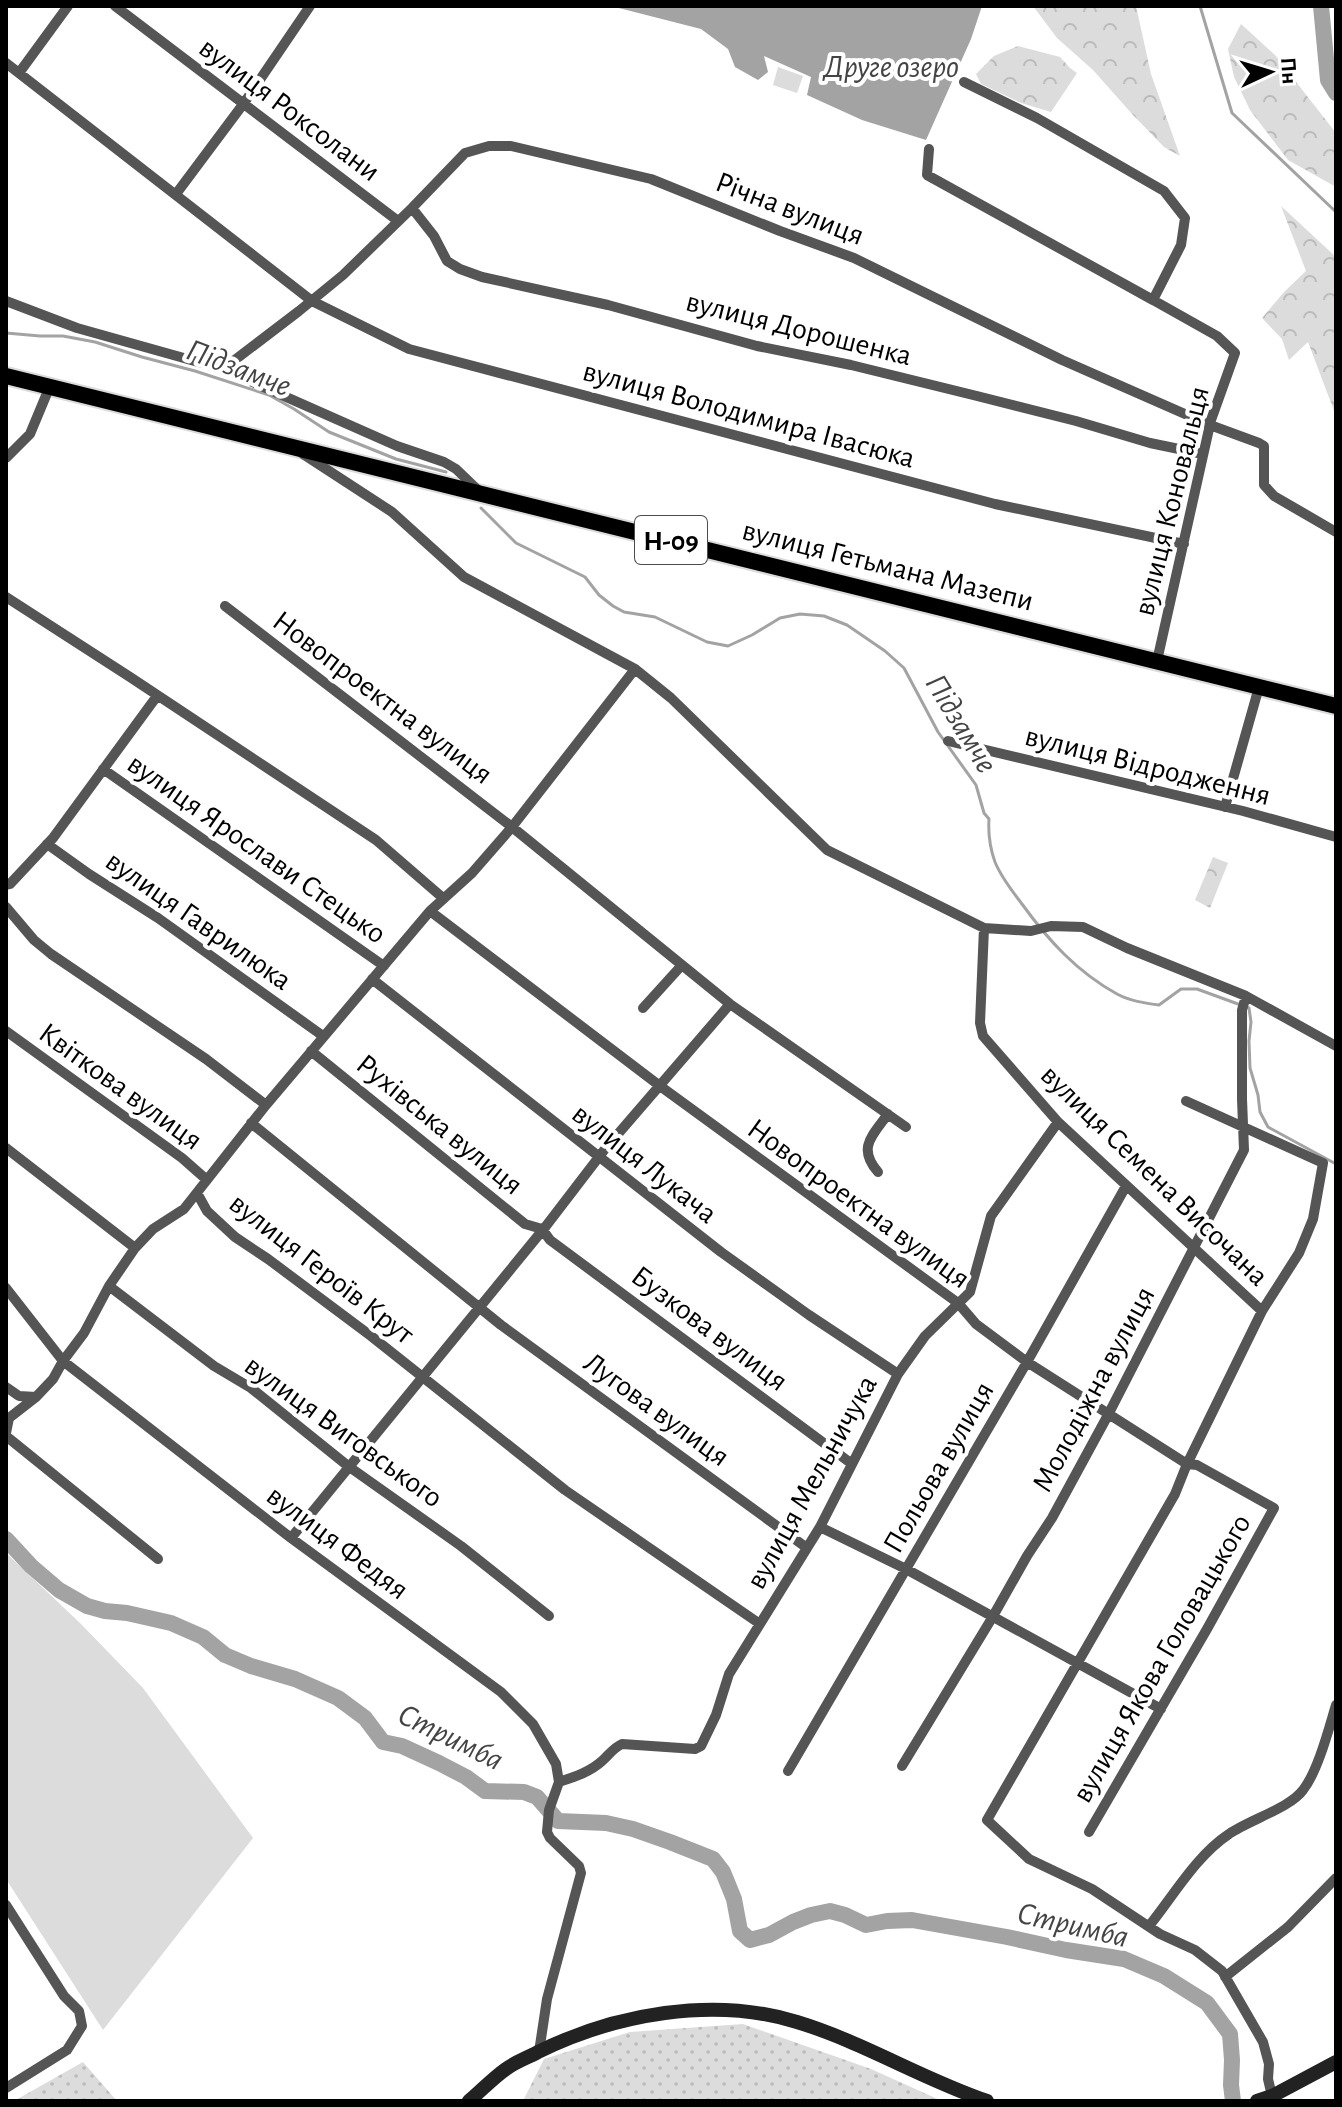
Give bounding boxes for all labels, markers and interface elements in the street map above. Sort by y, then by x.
street label: вулиця Роксолани [193,32,385,187]
north arrow [1230,32,1310,112]
water label: Друге озеро [822,51,959,84]
text: Пн [1277,57,1301,85]
street label: Річна вулиця [711,167,868,251]
street label: вулиця Дорошенка [683,286,915,372]
water label: Підзамче [182,334,295,402]
street label: вулиця Володимира Івасюка [579,356,918,474]
street label: вулиця Коновальця [1129,384,1215,619]
street label: вулиця Гетьмана Мазепи [739,515,1036,617]
road number: Н-09 [635,516,707,564]
street label: Новопроектна вулиця [267,606,498,790]
water label: Підзамче [919,669,1003,779]
street label: вулиця Відродження [1022,721,1274,811]
street label: вулиця Ярослави Стецько [122,748,391,949]
street label: вулиця Гаврилюка [100,846,297,996]
street label: Квіткова вулиця [33,1018,208,1156]
street label: Рухівська вулиця [350,1049,528,1201]
street label: вулиця Семена Височана [1035,1060,1274,1292]
street label: вулиця Лукача [566,1098,722,1229]
street label: Новопроектна вулиця [742,1113,975,1294]
street label: вулиця Героїв Крут [224,1188,419,1350]
street label: Бузкова вулиця [626,1261,793,1397]
street label: Молодіжна вулиця [1027,1282,1161,1497]
street label: Лугова вулиця [578,1347,735,1472]
street label: вулиця Виговського [239,1350,448,1513]
street label: вулиця Мельничука [741,1371,883,1594]
street label: Польова вулиця [878,1377,1000,1558]
street label: вулиця Федяя [261,1480,414,1606]
street label: вулиця Якова Головацького [1067,1509,1257,1808]
water label: Стримба [392,1698,508,1777]
water label: Стримба [1014,1897,1131,1954]

